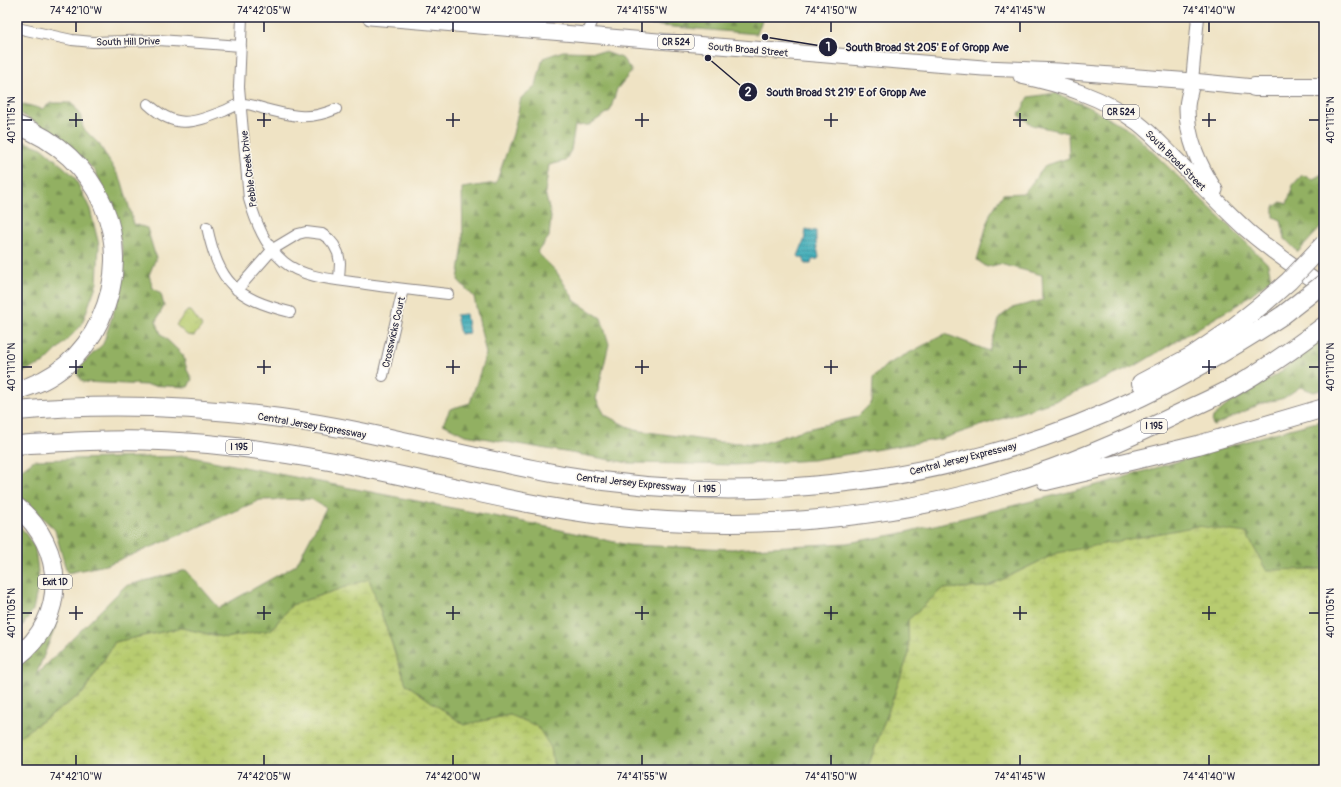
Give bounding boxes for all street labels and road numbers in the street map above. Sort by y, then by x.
street label: South Hill Drive [96,35,160,49]
road number: CR 524 [658,35,694,49]
street label: South Broad Street [707,41,789,60]
road number: CR 524 [1103,105,1139,119]
street label: South Broad Street [1143,128,1209,194]
street label: Pebble Creek Drive [238,130,260,208]
street label: Crosswicks Court [380,295,408,369]
street label: Central Jersey Expressway [257,411,368,442]
road number: I 195 [1141,419,1167,433]
road number: I 195 [226,440,252,454]
street label: Central Jersey Expressway [909,440,1019,478]
street label: Central Jersey Expressway [576,471,687,495]
road number: I 195 [694,482,720,496]
road number: Exit 1D [38,575,72,589]

